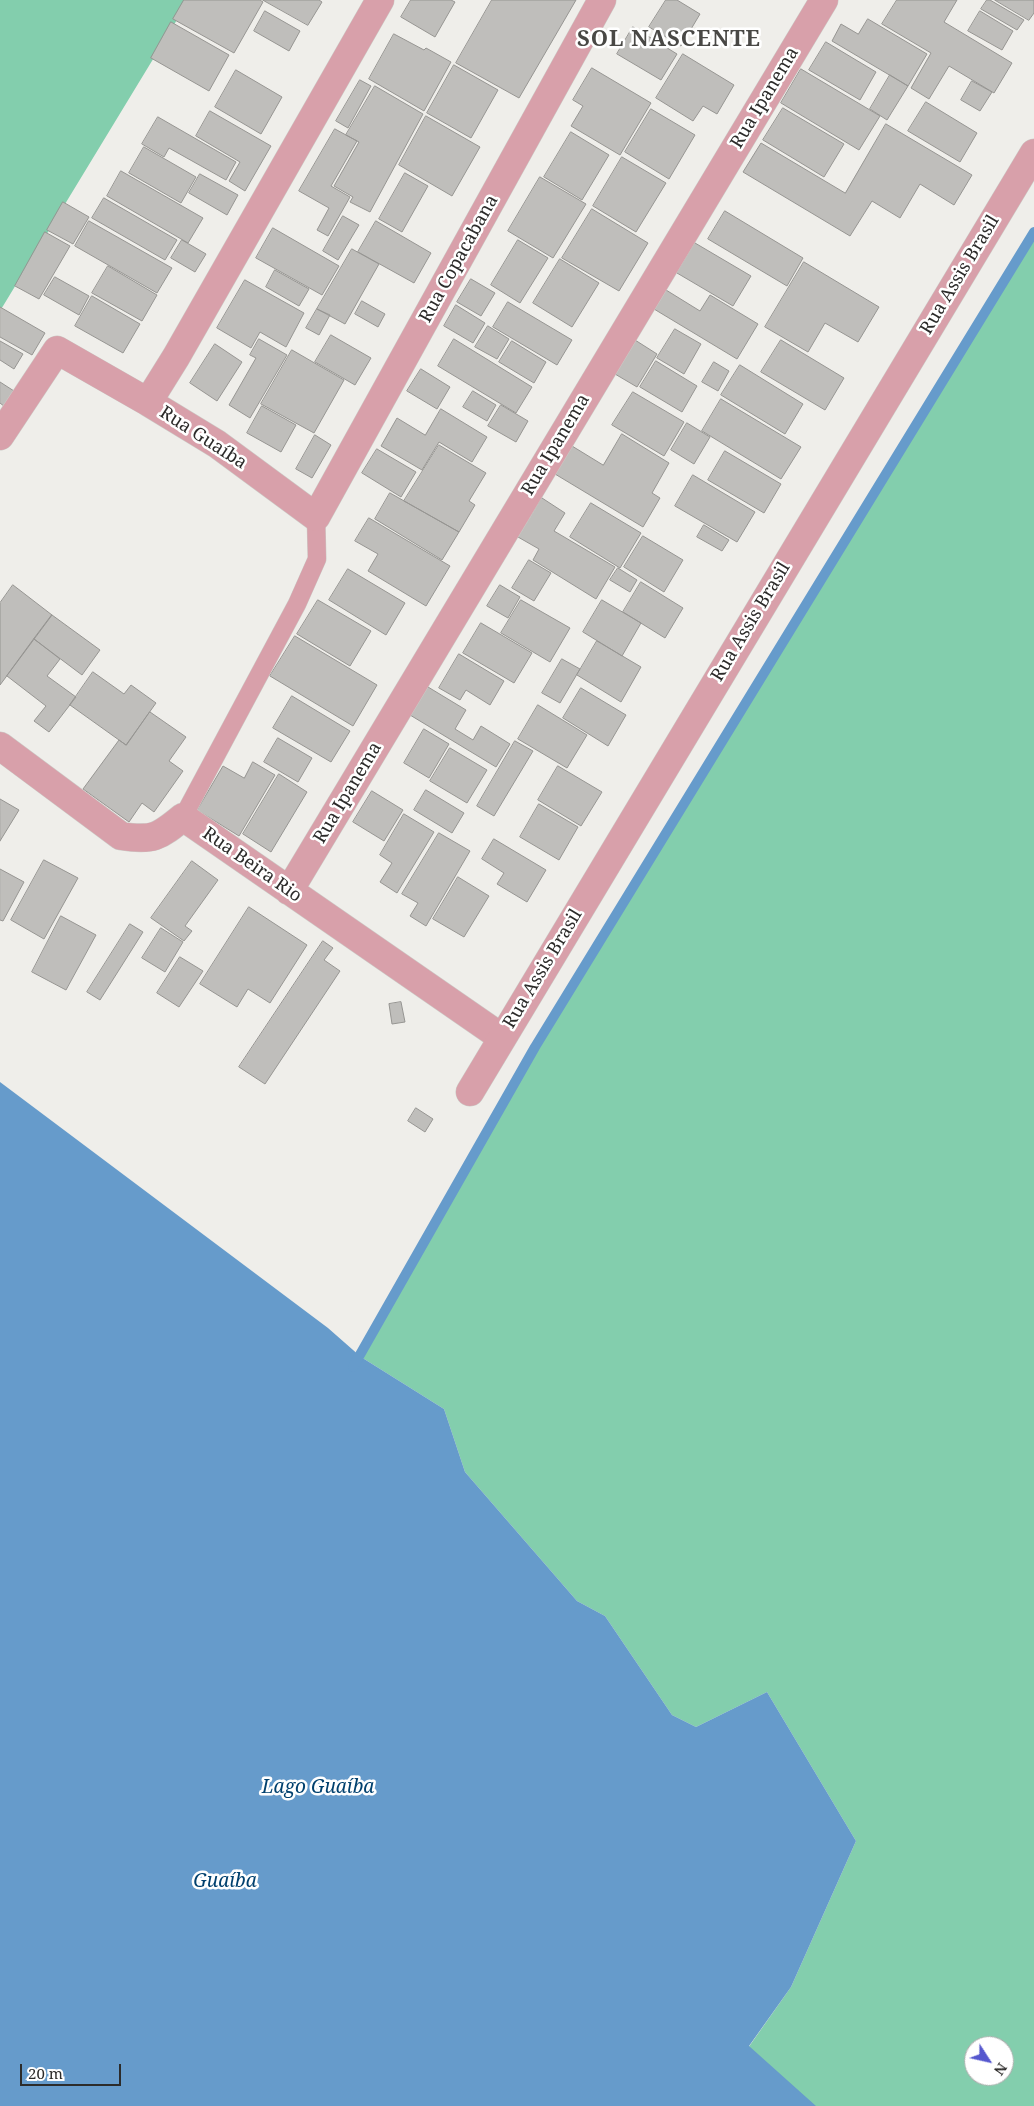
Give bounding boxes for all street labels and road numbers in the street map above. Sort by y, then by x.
street label: Rua Ipanema [726,43,804,153]
street label: Rua Copacabana [415,191,503,327]
street label: Rua Assis Brasil [916,212,1004,338]
street label: Rua Ipanema [517,390,595,500]
street label: Rua Guaíba [155,402,251,474]
street label: Rua Assis Brasil [707,559,795,685]
street label: Rua Ipanema [309,738,387,848]
street label: Rua Beira Rio [198,823,306,907]
street label: Rua Assis Brasil [499,906,587,1032]

